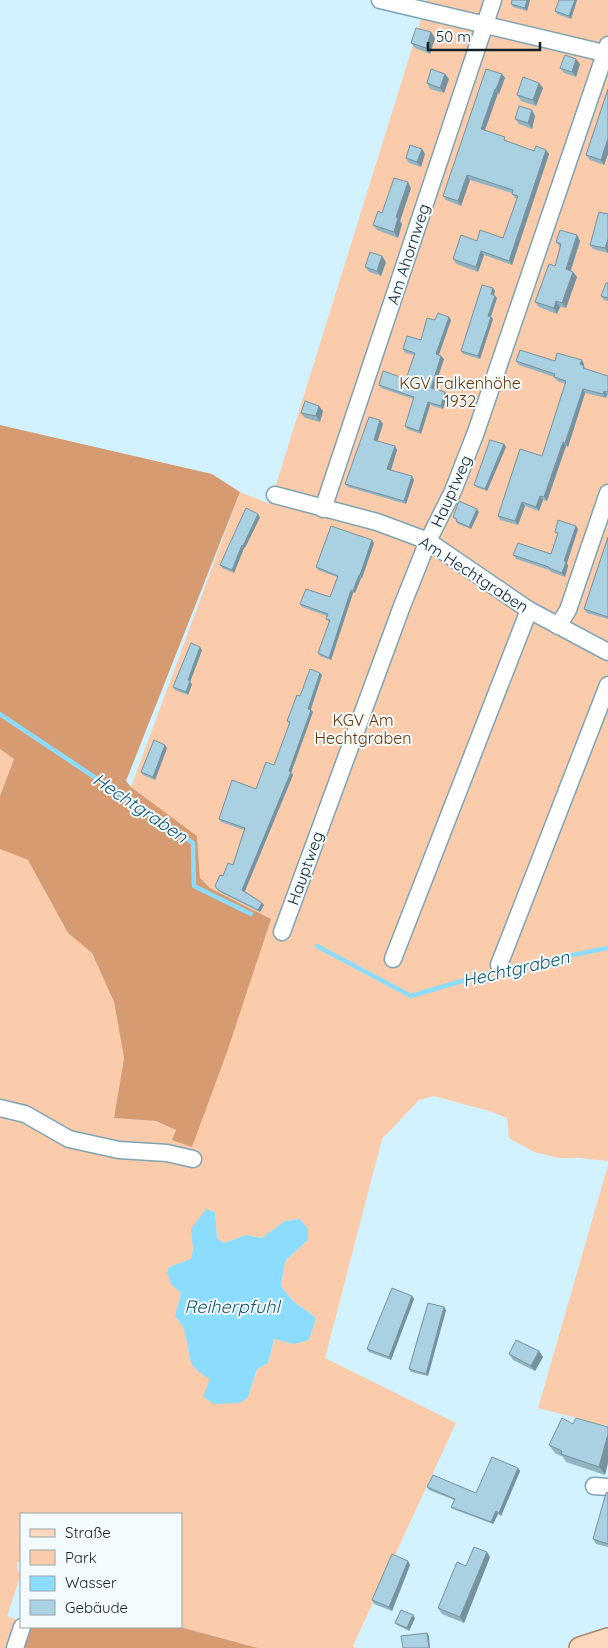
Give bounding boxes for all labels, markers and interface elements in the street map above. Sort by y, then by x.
scale bar [428,20,540,52]
text: 50 m [436,27,471,46]
street label: Am Ahornweg [382,201,434,307]
park label: KGV Falkenhöhe 1932 [399,373,521,411]
street label: Hauptweg [426,452,476,530]
street label: Am Hechtgraben [416,531,532,617]
park label: KGV Am Hechtgraben [315,710,411,748]
water label: Hechtgraben [89,768,192,848]
street label: Hauptweg [282,828,328,908]
water label: Hechtgraben [460,945,572,992]
water label: Reiherpfuhl [184,1295,282,1318]
legend [20,1513,182,1628]
text: Straße [65,1523,111,1542]
text: Park [65,1548,97,1567]
text: Wasser [65,1573,117,1592]
text: Gebäude [65,1598,128,1617]

